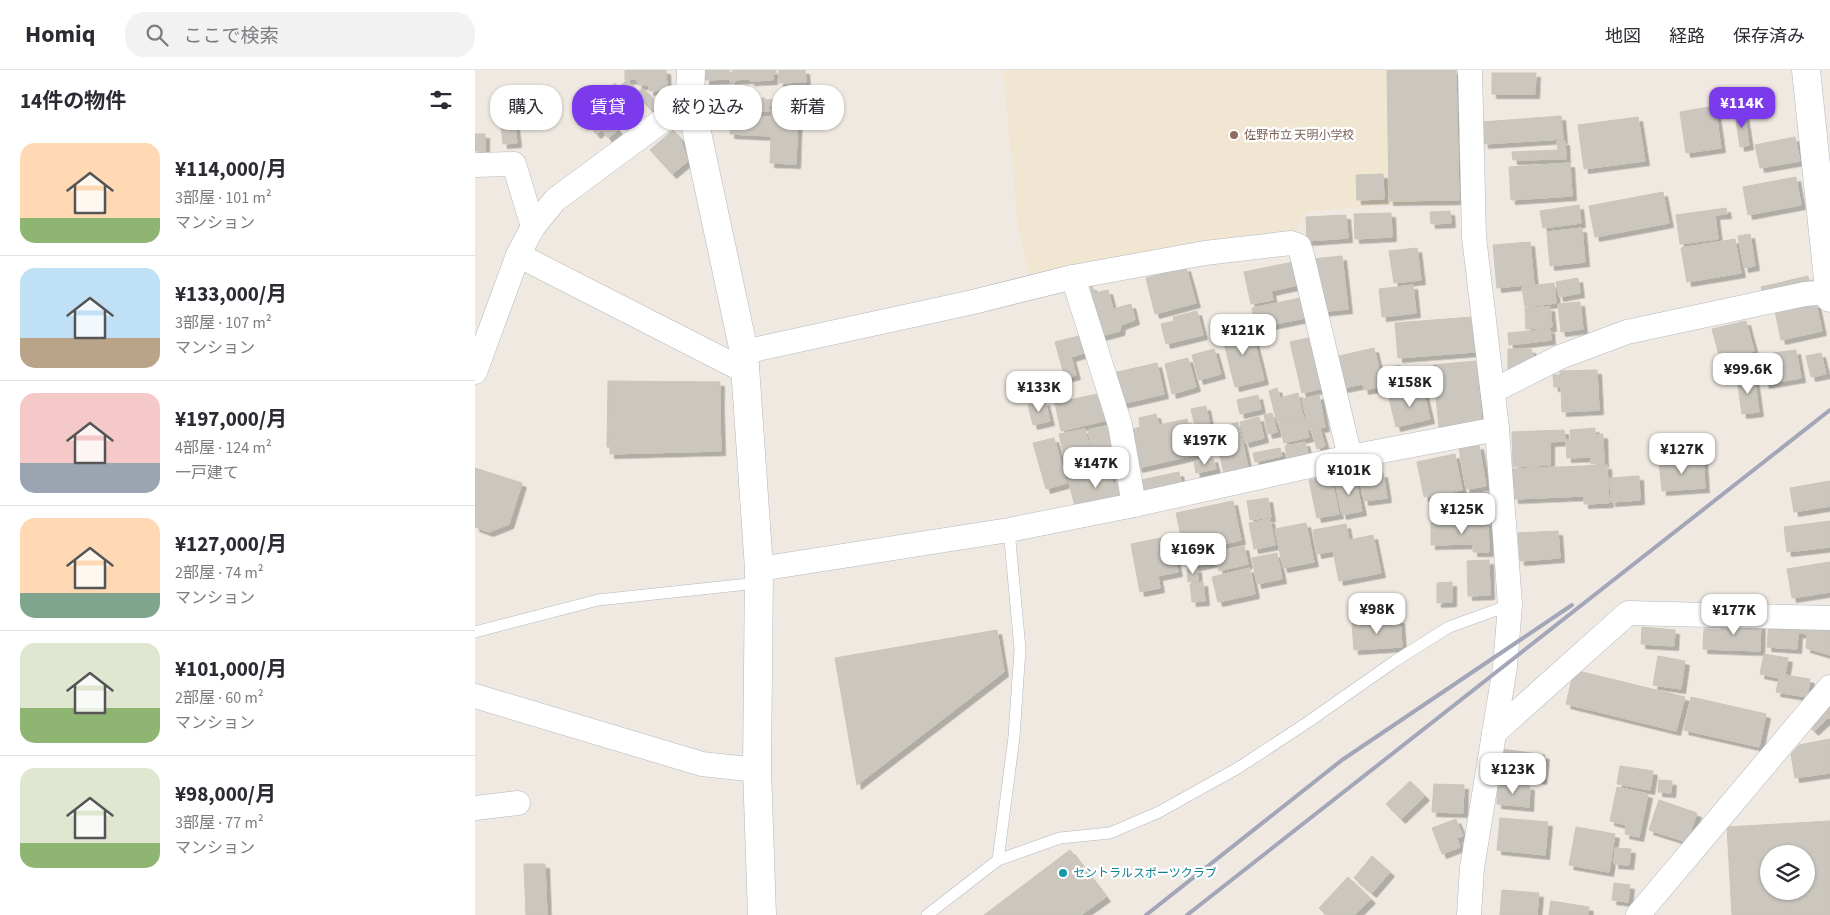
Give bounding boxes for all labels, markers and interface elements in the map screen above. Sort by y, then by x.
search box [125,12,475,57]
text: Homiq [25,17,95,52]
icon: search [143,21,171,49]
text: ここで検索 [183,23,278,50]
text: 地図 [1605,24,1641,49]
text: 経路 [1669,24,1705,49]
text: 保存済み [1733,24,1805,49]
chip: 購入 [490,85,562,130]
chip: 賃貸 [572,85,644,130]
chip: 絞り込み [654,85,762,130]
chip: 新着 [772,85,844,130]
text: 14件の物件 [20,86,126,116]
icon: filters [427,86,455,114]
pin: ¥114K [1707,87,1777,129]
text: ¥114K [1720,92,1764,114]
place label: 佐野市立 天明小学校 [1244,127,1354,144]
marker: 佐野市立 天明小学校 [1228,129,1240,141]
text: ¥114,000/月 [175,154,287,184]
icon: home [60,163,120,223]
text: 3部屋 · 101 m² [175,187,272,209]
text: マンション [175,212,255,234]
text: ¥133,000/月 [175,279,287,309]
icon: home [60,288,120,348]
text: 3部屋 · 107 m² [175,312,272,334]
pin: ¥121K [1208,314,1278,356]
text: ¥121K [1221,319,1265,341]
text: マンション [175,337,255,359]
pin: ¥99.6K [1707,352,1789,395]
text: ¥99.6K [1724,358,1772,380]
pin: ¥158K [1375,366,1445,408]
pin: ¥133K [1004,370,1074,413]
text: ¥158K [1388,371,1432,393]
text: ¥133K [1017,376,1061,398]
text: ¥197,000/月 [175,404,287,434]
icon: home [60,413,120,473]
pin: ¥197K [1170,424,1240,466]
text: ¥197K [1183,429,1227,451]
pin: ¥127K [1647,432,1717,475]
text: 4部屋 · 124 m² [175,437,272,459]
text: ¥127K [1660,438,1704,460]
pin: ¥147K [1061,446,1131,489]
text: ¥147K [1074,452,1118,474]
pin: ¥101K [1314,454,1384,496]
text: ¥101K [1327,459,1371,481]
text: 一戸建て [175,462,239,484]
pin: ¥125K [1427,492,1497,535]
text: ¥125K [1440,498,1484,520]
text: ¥127,000/月 [175,529,287,559]
pin: ¥169K [1158,532,1228,575]
icon: home [60,538,120,598]
text: ¥169K [1171,538,1215,560]
text: 2部屋 · 74 m² [175,562,264,584]
text: マンション [175,587,255,609]
pin: ¥98K [1347,592,1407,635]
pin: ¥177K [1699,594,1769,636]
text: ¥98K [1359,598,1395,620]
text: ¥177K [1712,599,1756,621]
text: ¥101,000/月 [175,654,287,684]
icon: home [60,663,120,723]
text: 2部屋 · 60 m² [175,687,264,709]
text: マンション [175,712,255,734]
pin: ¥123K [1478,752,1548,795]
text: ¥123K [1491,758,1535,780]
text: ¥98,000/月 [175,779,276,809]
icon: home [60,788,120,848]
text: 3部屋 · 77 m² [175,812,264,834]
text: マンション [175,837,255,859]
map controls [1760,845,1815,900]
button: layers [1760,845,1815,900]
place label: セントラルスポーツクラブ [1073,865,1217,882]
marker: セントラルスポーツクラブ [1057,867,1069,879]

